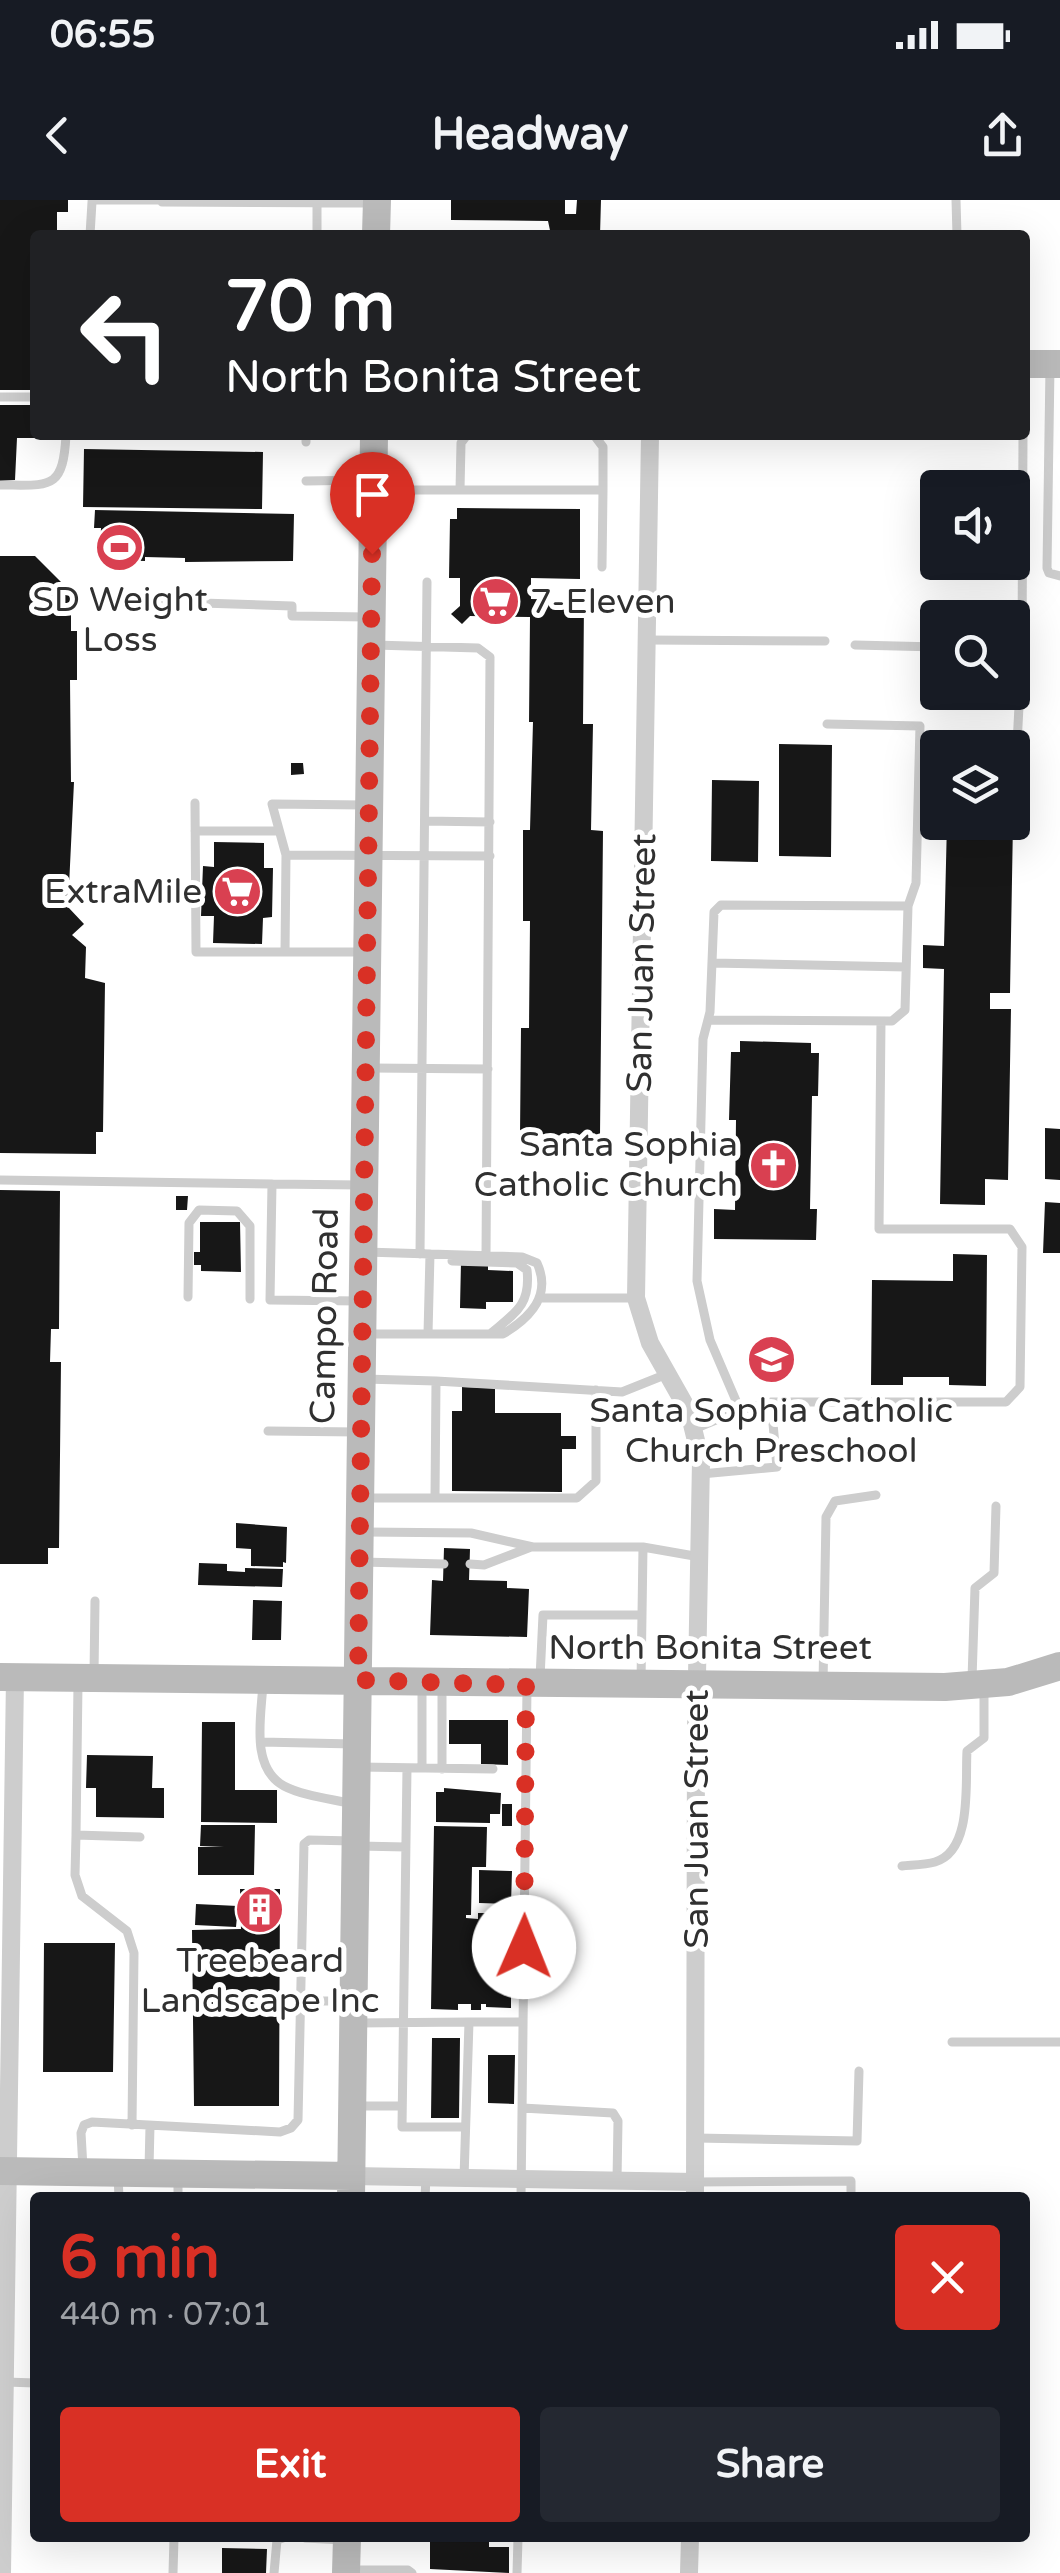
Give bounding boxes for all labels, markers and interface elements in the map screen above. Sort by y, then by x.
text: 06:55 [50,12,155,58]
icon: back [30,108,85,163]
text: Headway [432,108,628,162]
icon: share [975,108,1030,163]
text: 70 m [225,266,395,350]
icon: left [60,270,190,400]
text: North Bonita Street [225,351,641,405]
pin [330,452,415,555]
icon: arrive [345,467,400,522]
map controls [920,470,1030,840]
button: sound [920,470,1030,580]
sports icon: SD Weight Loss [94,522,146,574]
supermarket icon: 7-Eleven [469,576,521,628]
place label: SD Weight Loss [32,579,208,661]
place label: 7-Eleven [530,581,676,623]
button: search [920,600,1030,710]
button: layers [920,730,1030,840]
street label: San Juan Street [619,833,665,1093]
supermarket icon: ExtraMile [211,866,263,918]
place label: ExtraMile [44,871,202,913]
place label: Santa Sophia Catholic Church [474,1124,738,1206]
church icon: Santa Sophia Catholic Church [747,1139,799,1191]
street label: Campo Road [302,1207,348,1425]
school or university icon: Santa Sophia Catholic Church Preschool [745,1333,797,1385]
place label: Santa Sophia Catholic Church Preschool [589,1390,953,1472]
street label: North Bonita Street [548,1627,872,1669]
street label: San Juan Street [676,1689,718,1949]
building icon: Treebeard Landscape Inc [234,1883,286,1935]
position arrow [472,1895,576,1999]
place label: Treebeard Landscape Inc [141,1940,379,2022]
text: 6 min [60,2222,220,2294]
button: close [895,2225,1000,2330]
text: 440 m · 07:01 [60,2296,272,2334]
button: Exit [60,2407,520,2522]
button: Share [540,2407,1000,2522]

